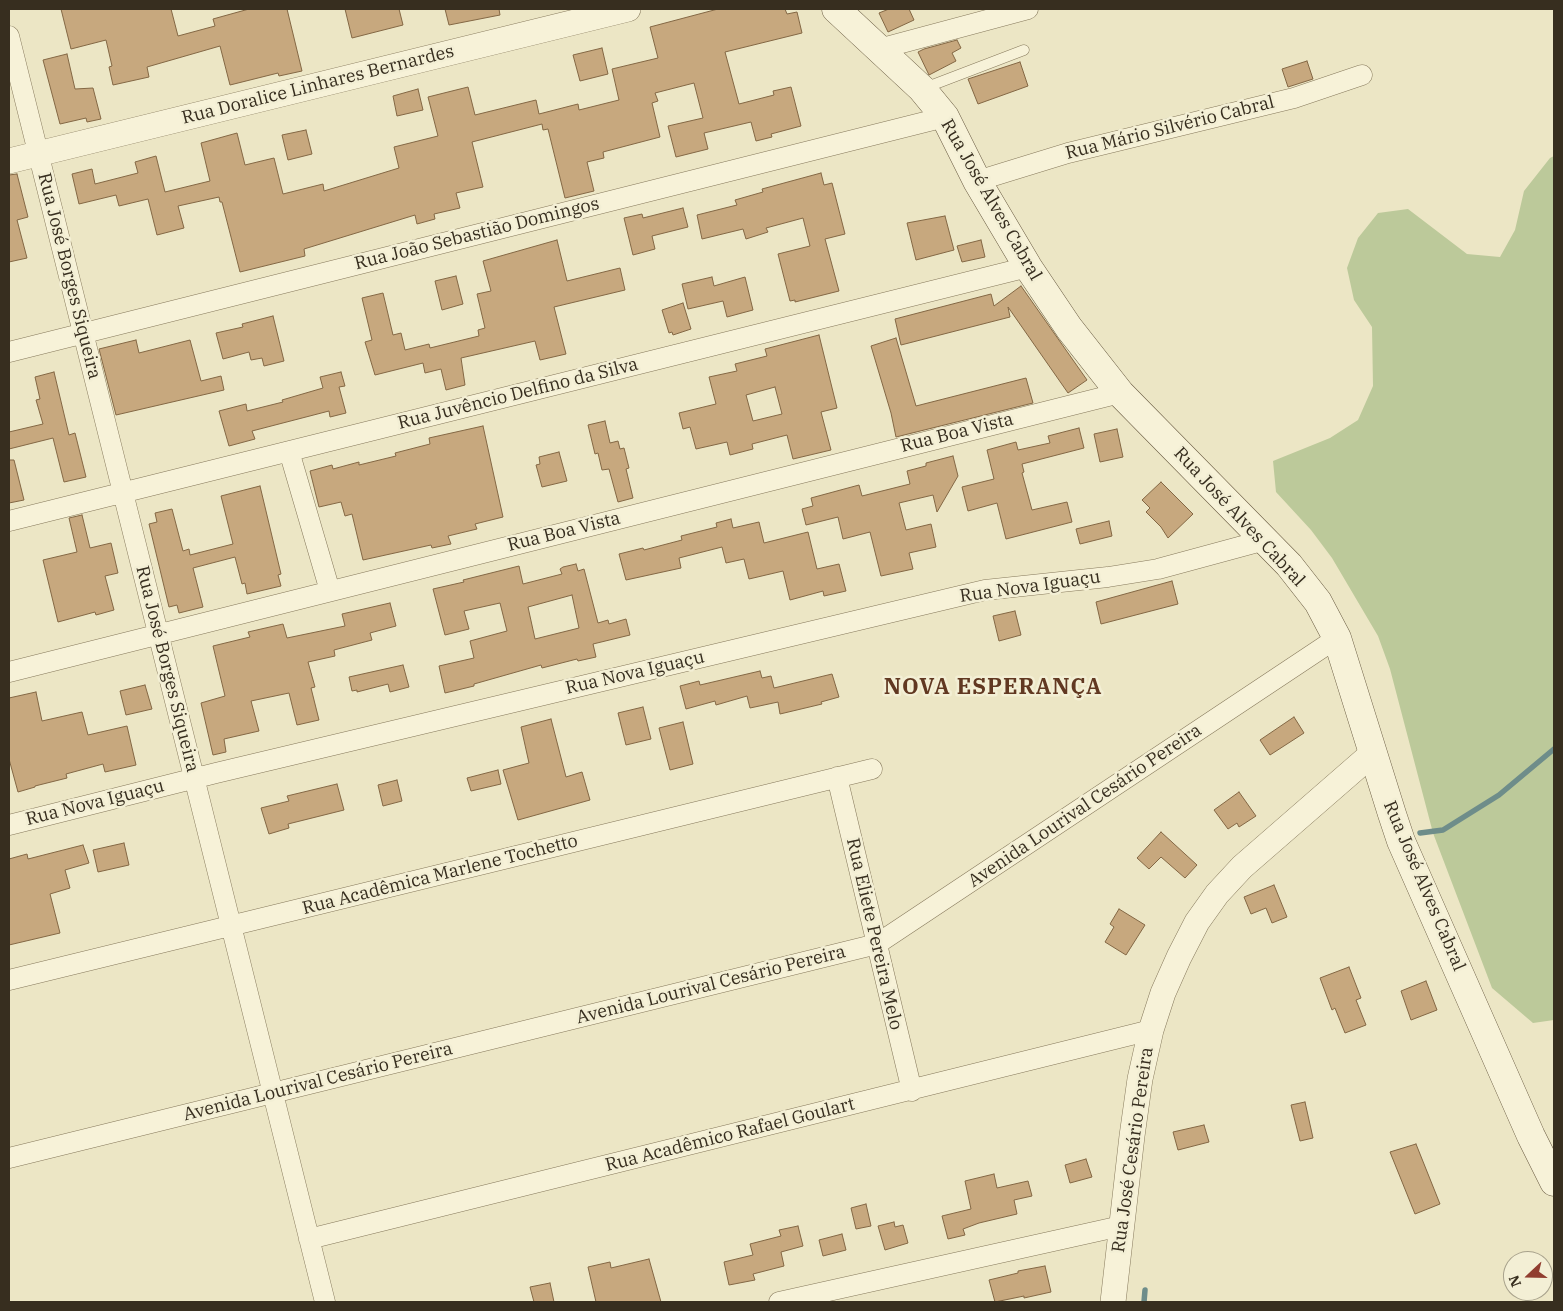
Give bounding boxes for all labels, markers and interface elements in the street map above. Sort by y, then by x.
street label: Rua Doralice Linhares Bernardes [180,41,456,129]
street label: Rua Mário Silvério Cabral [1063,92,1277,164]
street label: Rua José Alves Cabral [936,115,1046,285]
street label: Rua José Borges Siqueira [33,171,105,381]
street label: Rua João Sebastião Domingos [352,193,602,275]
street label: Rua Juvêncio Delfino da Silva [396,354,640,434]
street label: Rua Boa Vista [898,409,1016,457]
street label: Rua José Alves Cabral [1169,443,1309,591]
street label: Rua Boa Vista [505,508,623,556]
street label: Rua José Borges Siqueira [131,564,203,774]
street label: Rua Nova Iguaçu [958,566,1102,608]
street label: Rua Nova Iguaçu [563,647,707,699]
district label: NOVA ESPERANÇA [882,675,1104,701]
street label: Avenida Lourival Cesário Pereira [964,720,1206,892]
street label: Rua Nova Iguaçu [24,775,166,831]
street label: Rua José Alves Cabral [1378,798,1470,974]
street label: Rua Acadêmica Marlene Tochetto [300,830,580,920]
street label: Rua Eliete Pereira Melo [841,836,907,1032]
street label: Avenida Lourival Cesário Pereira [574,941,848,1029]
street label: Avenida Lourival Cesário Pereira [181,1038,455,1126]
street label: Rua José Cesário Pereira [1108,1046,1158,1254]
street label: Rua Acadêmico Rafael Goulart [603,1094,857,1176]
north arrow [1503,1251,1553,1301]
text: N [1505,1273,1525,1289]

